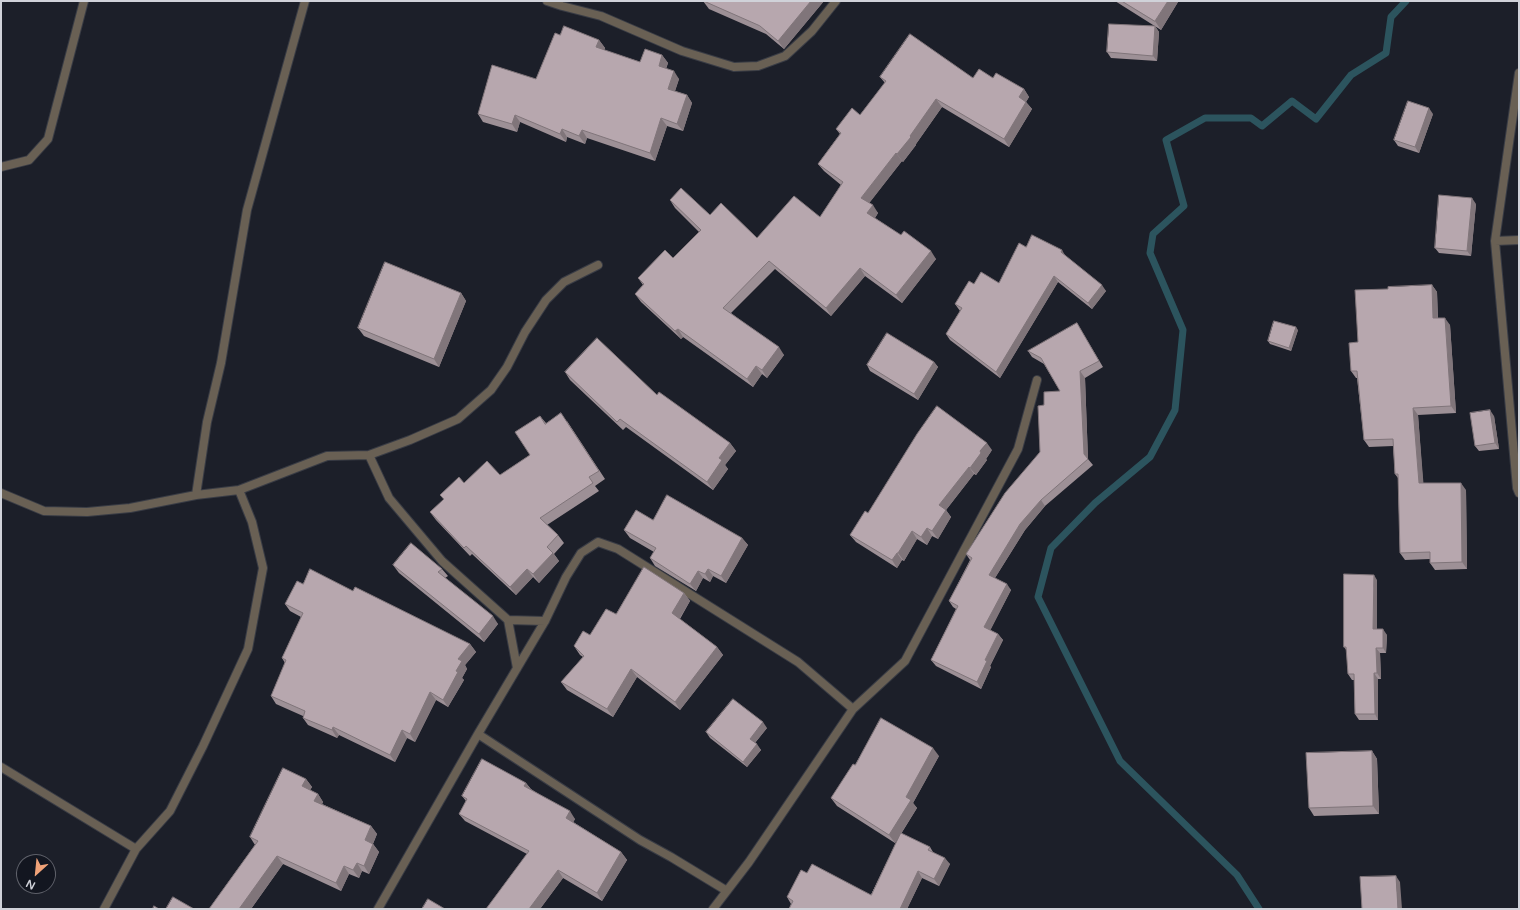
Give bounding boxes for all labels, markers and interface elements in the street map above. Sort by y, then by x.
north arrow [16,854,56,894]
text: N [24,876,38,892]

